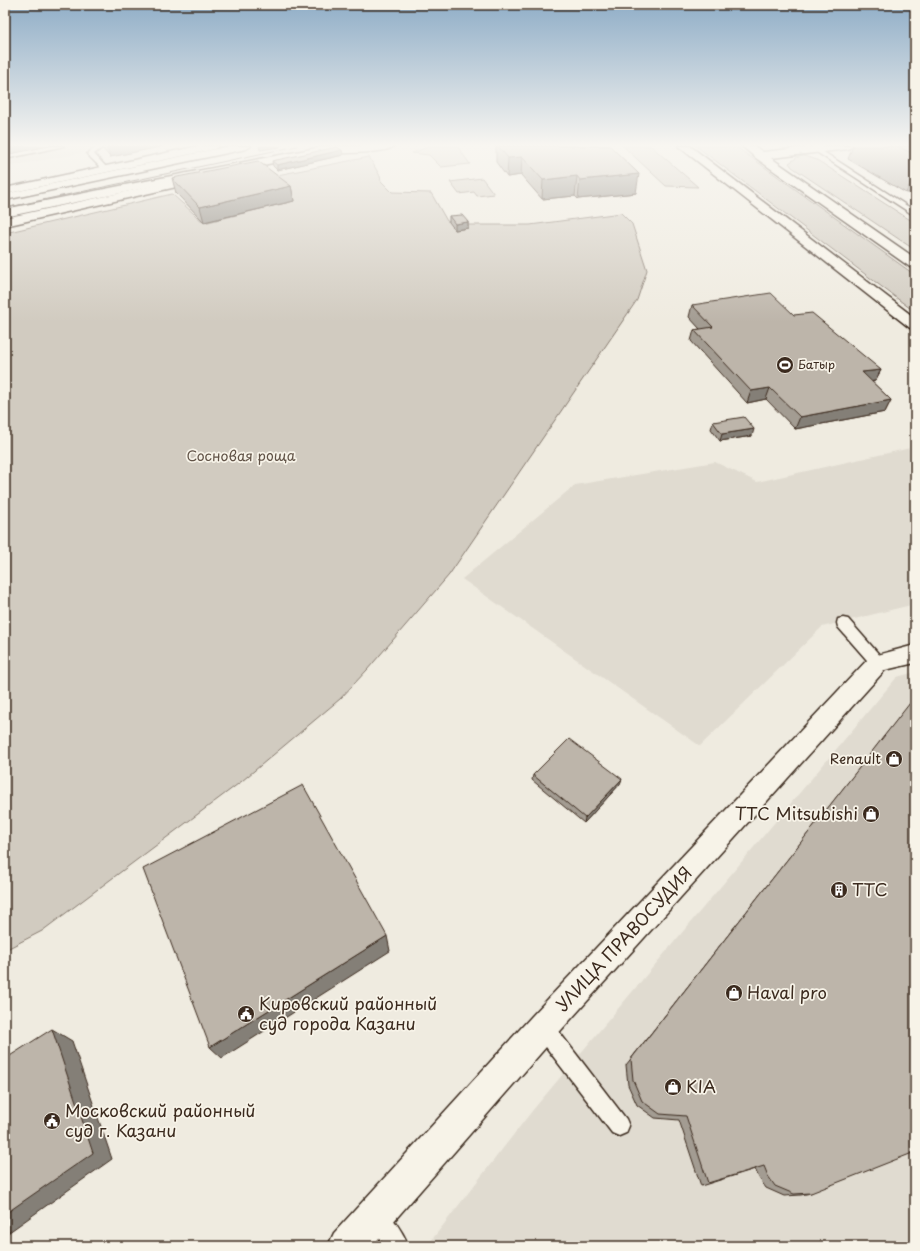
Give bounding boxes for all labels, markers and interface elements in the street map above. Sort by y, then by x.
sports icon: Батыр [775,355,795,375]
place label: Батыр [798,355,835,373]
park label: Сосновая роща [187,445,296,466]
place label: Renault [830,748,881,769]
shop icon: Renault [884,749,904,769]
place label: ТТС Mitsubishi [735,800,858,826]
shop icon: ТТС Mitsubishi [861,804,881,824]
street label: УЛИЦА ПРАВОСУДИЯ [549,860,698,1017]
place label: ТТС [852,876,888,902]
building icon: ТТС [829,880,849,900]
place label: Haval pro [747,979,827,1005]
shop icon: Haval pro [724,983,744,1003]
place label: Кировский районный суд города Казани [259,990,437,1036]
public building icon: Кировский районный суд города Казани [236,1004,256,1024]
place label: KIA [686,1073,716,1099]
shop icon: KIA [663,1077,683,1097]
place label: Московский районный суд г. Казани [65,1097,256,1143]
public building icon: Московский районный суд г. Казани [42,1111,62,1131]

